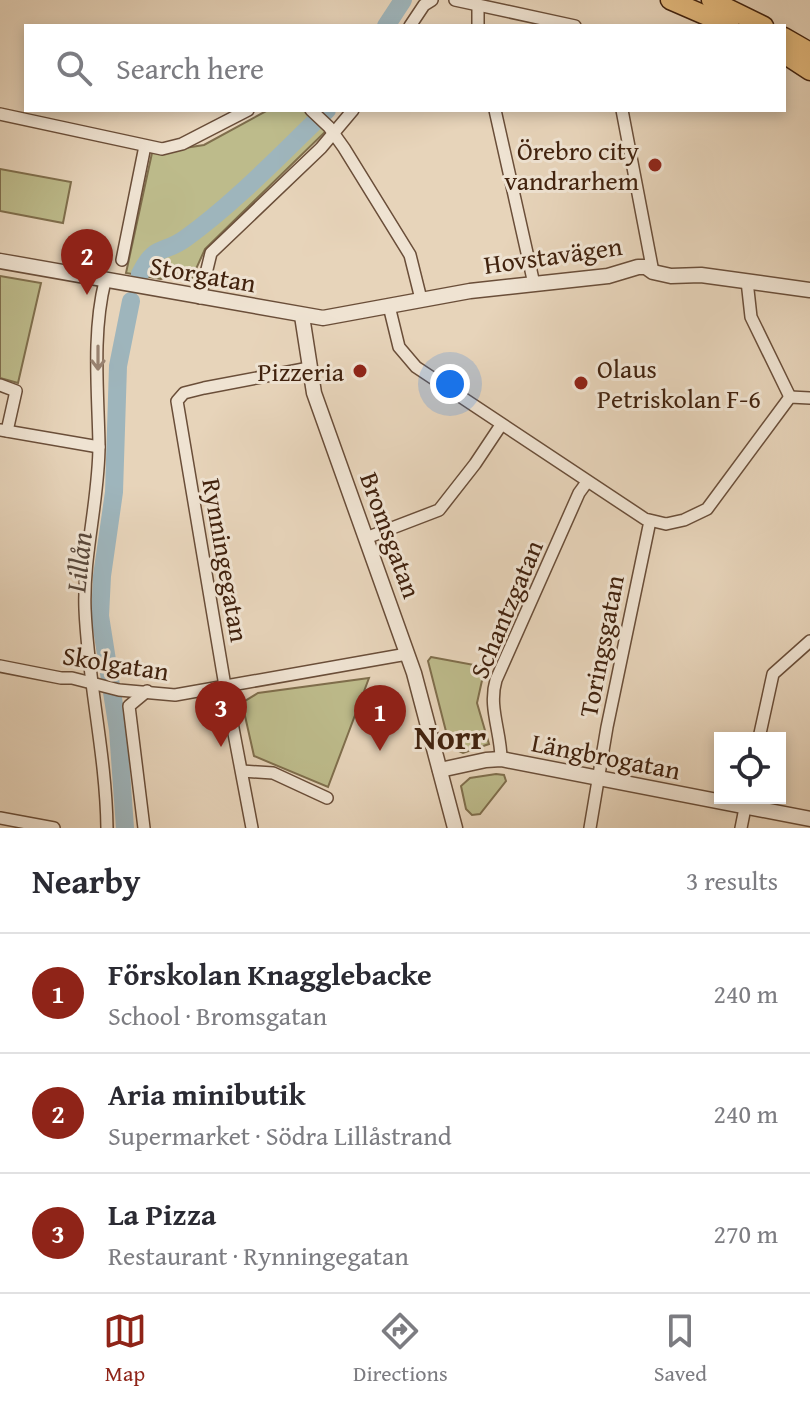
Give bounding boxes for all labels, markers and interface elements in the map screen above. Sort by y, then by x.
search box [24,24,786,112]
icon: search [52,46,96,90]
text: Search here [116,46,264,90]
place label: Örebro city vandrarhem [504,131,639,200]
marker: Örebro city vandrarhem [646,156,664,174]
street label: Hovstavägen [481,226,625,284]
pin: 2 [61,229,113,295]
street label: Storgatan [147,245,260,303]
one-way arrow [90,344,106,371]
place label: Olaus Petriskolan F-6 [597,349,761,418]
place label: Pizzeria [257,352,345,391]
marker: Pizzeria [351,362,369,380]
your location [430,364,470,404]
marker: Olaus Petriskolan F-6 [572,374,590,392]
street label: Bromsgatan [350,467,432,604]
street label: Rynningegatan [192,475,260,645]
water label: Lillån [54,530,102,595]
street label: Schantzgatan [459,533,553,684]
street label: Toringsgatan [568,571,634,720]
street label: Skolgatan [60,635,172,691]
pin: 3 [195,681,247,747]
pin: 1 [354,685,406,751]
district label: Norr [414,712,486,761]
street label: Längbrogatan [528,722,684,790]
map controls [714,732,786,804]
button: locate [714,732,786,804]
text: Nearby [32,856,141,905]
text: 3 results [686,861,778,900]
text: Förskolan Knagglebacke [108,952,432,996]
text: 1 [51,974,65,1013]
text: 240 m [713,974,778,1013]
text: School · Bromsgatan [108,996,327,1035]
text: Aria minibutik [108,1072,306,1116]
text: 2 [51,1094,65,1133]
text: 240 m [713,1094,778,1133]
text: Supermarket · Södra Lillåstrand [108,1116,452,1155]
text: La Pizza [108,1192,216,1236]
text: 3 [51,1214,65,1253]
text: 270 m [713,1214,778,1253]
text: Restaurant · Rynningegatan [108,1236,409,1275]
tab: Map [103,1309,147,1389]
tab: Directions [353,1309,448,1389]
tab: Saved [654,1309,707,1389]

